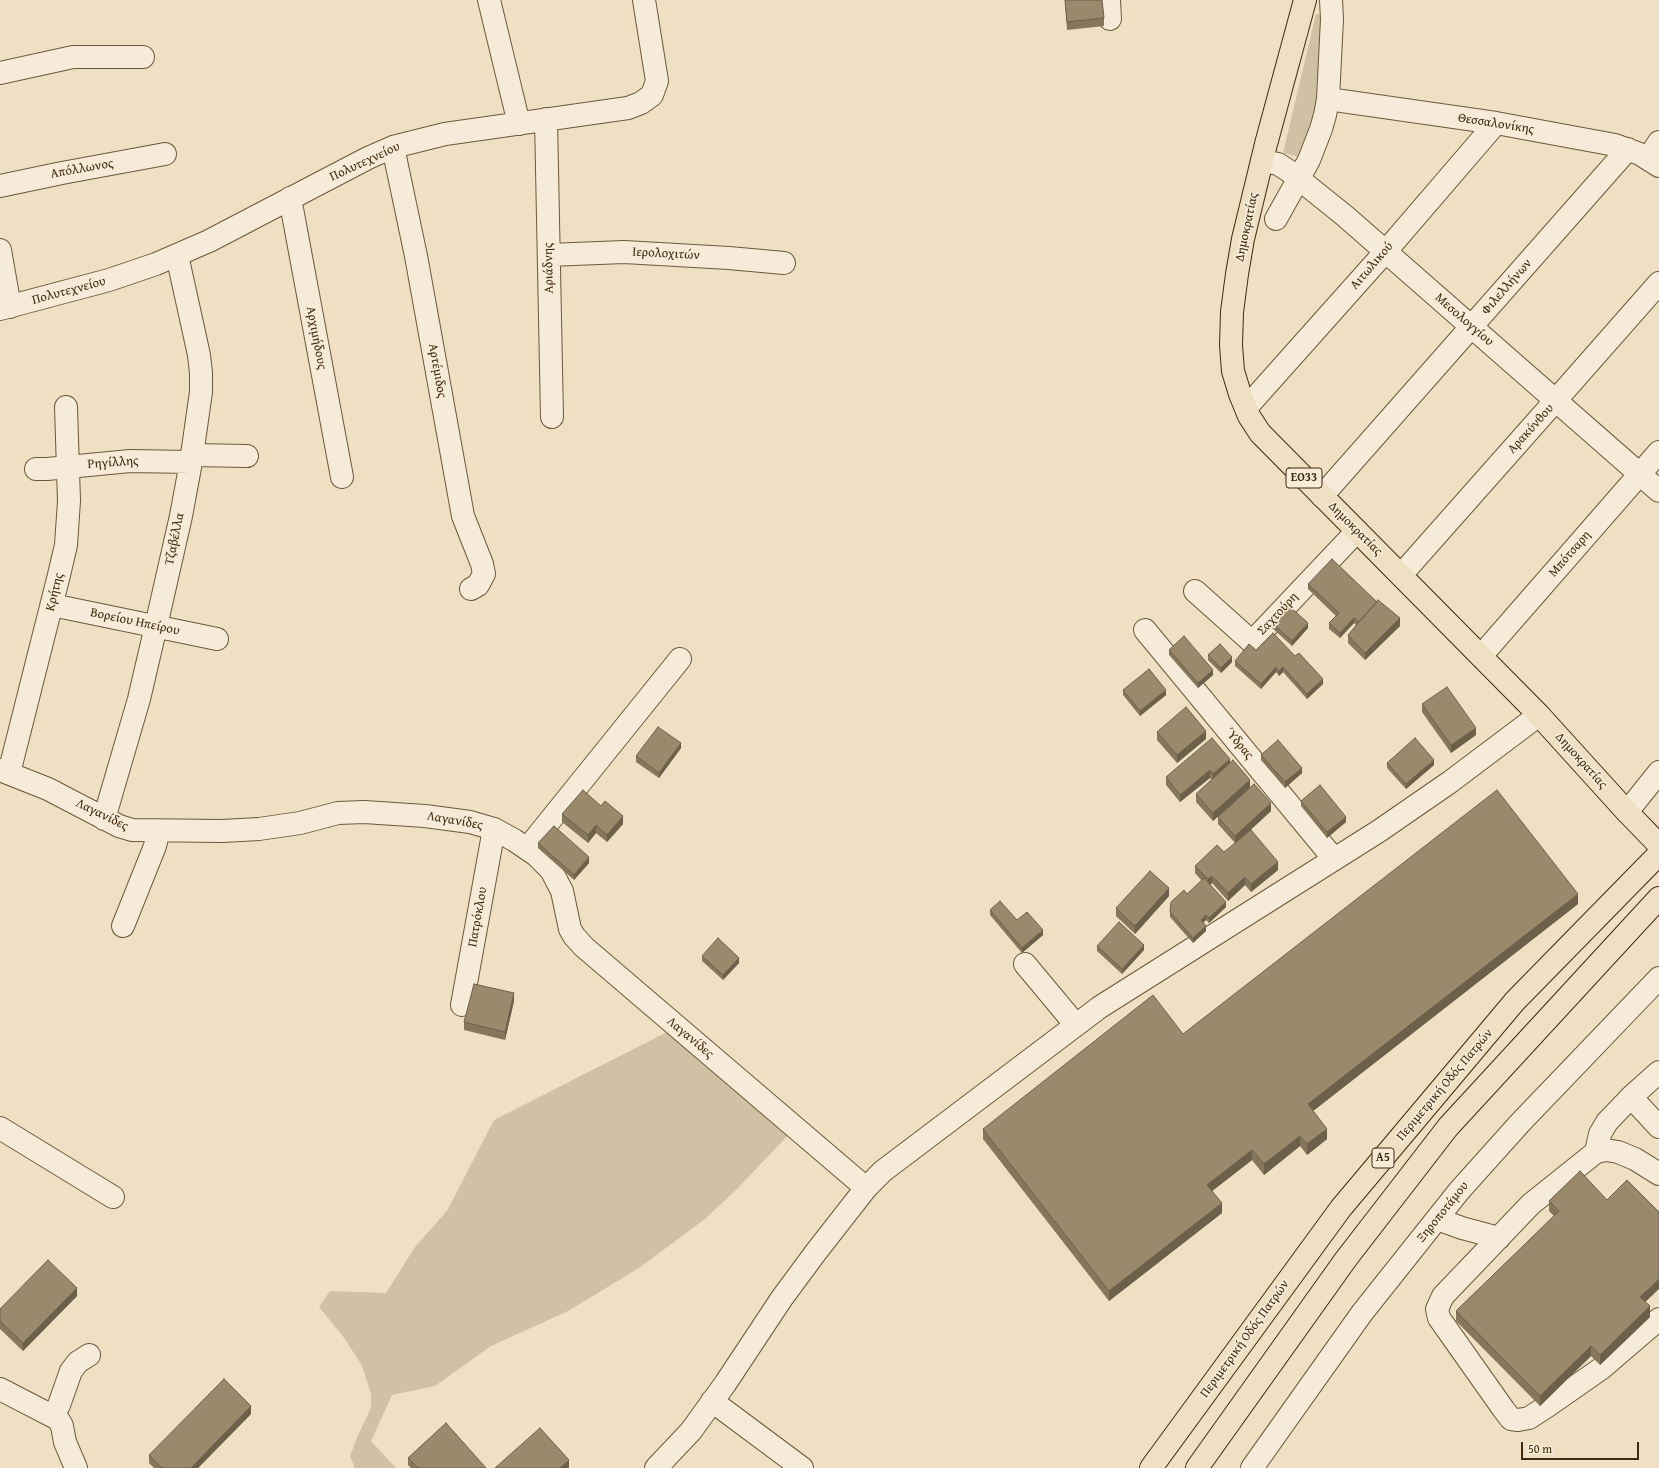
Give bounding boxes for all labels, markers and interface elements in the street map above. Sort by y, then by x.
street label: Θεσσαλονίκης [1457,110,1535,138]
street label: Πολυτεχνείου [327,139,403,185]
street label: Απόλλωνος [49,156,115,182]
street label: Δημοκρατίας [1232,191,1262,263]
street label: Αιτωλικού [1347,239,1397,293]
street label: Αριάδνης [541,242,557,294]
street label: Ιερολοχιτών [632,244,700,264]
street label: Φιλελλήνων [1478,256,1536,318]
street label: Πολυτεχνείου [30,274,108,308]
street label: Μεσολογγίου [1431,290,1497,350]
street label: Αρχιμήδους [302,305,330,371]
street label: Αρτέμιδος [425,342,449,400]
street label: Αρακύνθου [1505,401,1557,457]
street label: Ρηγίλλης [87,453,139,473]
road number: ΕΟ33 [1286,468,1322,488]
street label: Δημοκρατίας [1325,499,1385,559]
street label: Τζαβέλλα [162,511,188,567]
street label: Μπότσαρη [1546,528,1594,580]
street label: Κρήτης [43,571,67,613]
street label: Σαχτούρη [1254,589,1302,639]
street label: Βορείου Ηπείρου [89,605,181,639]
street label: Ύδρας [1221,725,1257,763]
street label: Δημοκρατίας [1552,730,1610,792]
street label: Λαγανίδες [73,796,131,834]
street label: Λαγανίδες [426,808,484,834]
street label: Πατρόκλου [465,886,491,948]
street label: Λαγανίδες [663,1014,717,1062]
street label: Περιμετρική Οδός Πατρών [1394,1026,1496,1144]
road number: Α5 [1372,1148,1394,1168]
street label: Ξηροποτάμου [1414,1179,1472,1245]
street label: Περιμετρική Οδός Πατρών [1197,1277,1293,1401]
scale bar [1523,1434,1641,1460]
text: 50 m [1528,1440,1552,1457]

